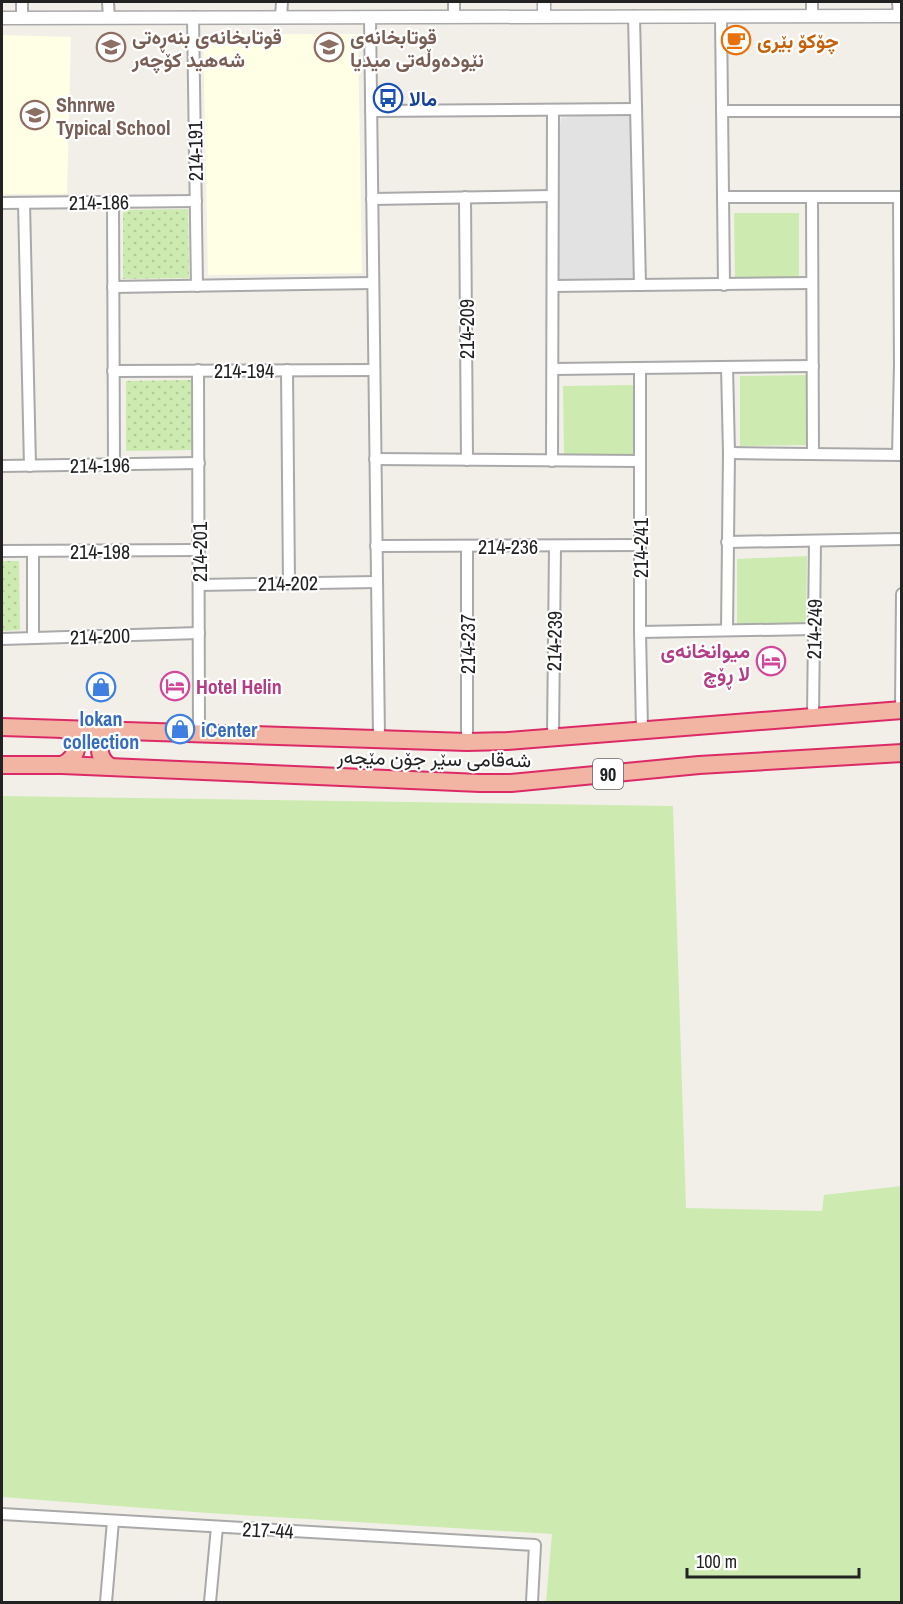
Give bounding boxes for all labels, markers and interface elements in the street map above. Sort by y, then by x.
place label: قوتابخانەی بنەڕەتی شەهید کۆچەر [131,23,282,74]
place label: قوتابخانەی نێودەوڵەتی میدیا [350,23,484,73]
cafe icon: چۆکۆ بێری [720,24,752,56]
place label: چۆکۆ بێری [757,27,839,55]
school or university icon: قوتابخانەی بنەڕەتی شەهید کۆچەر [95,31,127,63]
school or university icon: قوتابخانەی نێودەوڵەتی میدیا [313,31,345,63]
bus stop icon: مالا [372,82,404,114]
place label: مالا [409,85,437,112]
place label: Shnrwe Typical School [56,91,171,141]
school or university icon: Shnrwe Typical School [19,99,51,131]
street label: 214-191 [181,121,209,181]
street label: 214-186 [69,188,129,216]
street label: 214-209 [453,299,480,359]
street label: 214-194 [214,357,274,384]
street label: 214-196 [70,451,130,479]
street label: 214-241 [627,518,654,578]
street label: 214-201 [186,522,213,582]
street label: 214-236 [478,533,538,560]
street label: 214-198 [70,538,130,565]
street label: 214-202 [258,569,318,597]
street label: 214-249 [800,599,828,659]
street label: 214-239 [540,611,568,671]
street label: 214-237 [454,614,481,674]
street label: 214-200 [69,621,131,651]
place label: میوانخانەی لا ڕۆچ [661,637,750,690]
hotel icon: میوانخانەی لا ڕۆچ [755,645,787,677]
hotel icon: Hotel Helin [159,670,191,702]
shop icon: lokan collection [85,671,117,703]
place label: Hotel Helin [196,673,282,700]
place label: lokan collection [63,705,139,755]
shop icon: iCenter [164,713,196,745]
place label: iCenter [201,716,258,743]
street label: شەقامی سێر جۆن مێجەر [336,743,531,773]
road number: 90 [593,759,623,789]
street label: 217-44 [242,1515,294,1545]
scale bar [687,1541,860,1579]
text: 100 m [696,1549,737,1574]

